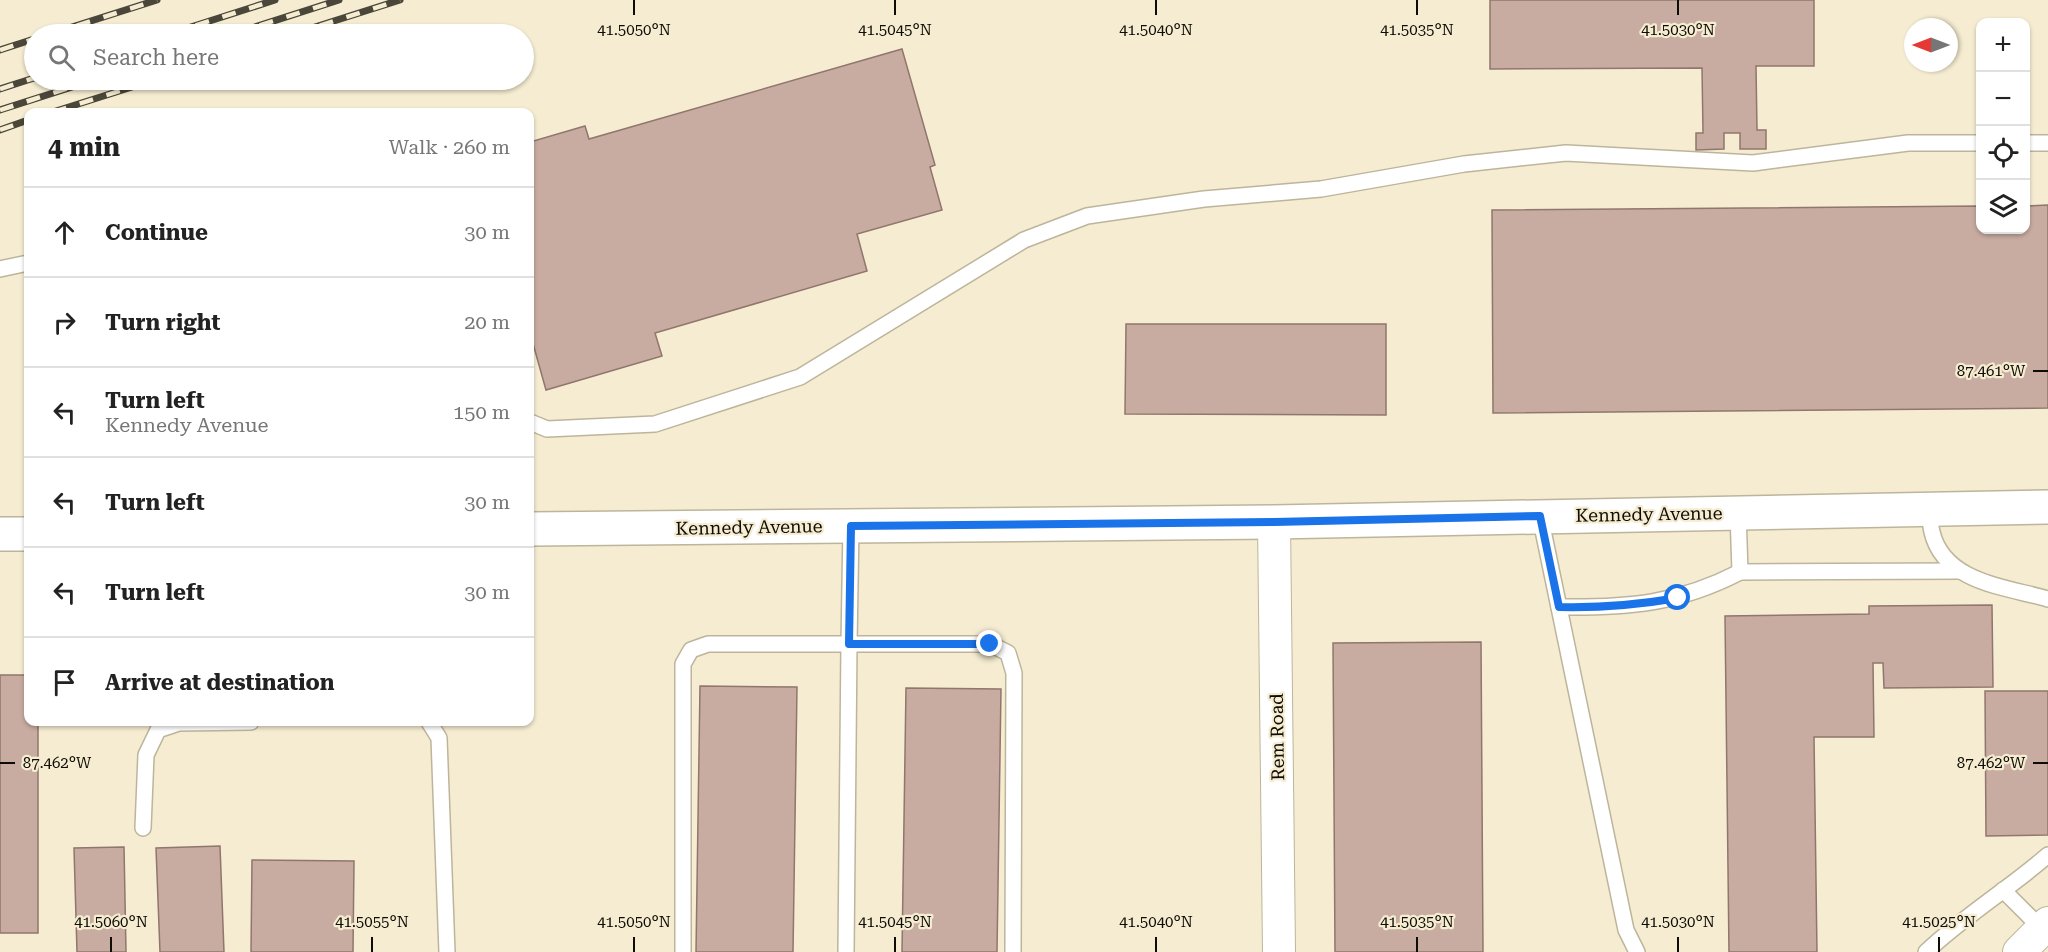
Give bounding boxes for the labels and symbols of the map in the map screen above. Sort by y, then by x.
north arrow [1904,18,1958,72]
text: 41.5050°N [597,21,671,39]
text: 41.5045°N [858,21,932,39]
text: 41.5040°N [1119,21,1193,39]
text: 41.5035°N [1380,21,1454,39]
text: 41.5030°N [1641,21,1715,39]
text: 87.461°W [1957,362,2026,380]
street label: Kennedy Avenue [1575,502,1723,526]
street label: Kennedy Avenue [675,515,823,539]
route start [1664,584,1690,610]
route end [976,630,1002,656]
street label: Rem Road [1266,693,1288,781]
text: 87.462°W [23,754,92,772]
text: 87.462°W [1957,754,2026,772]
text: 41.5060°N [74,913,148,931]
text: 41.5055°N [335,913,409,931]
text: 41.5050°N [597,913,671,931]
text: 41.5045°N [858,913,932,931]
text: 41.5040°N [1119,913,1193,931]
text: 41.5035°N [1380,913,1454,931]
text: 41.5030°N [1641,913,1715,931]
text: 41.5025°N [1902,913,1976,931]

